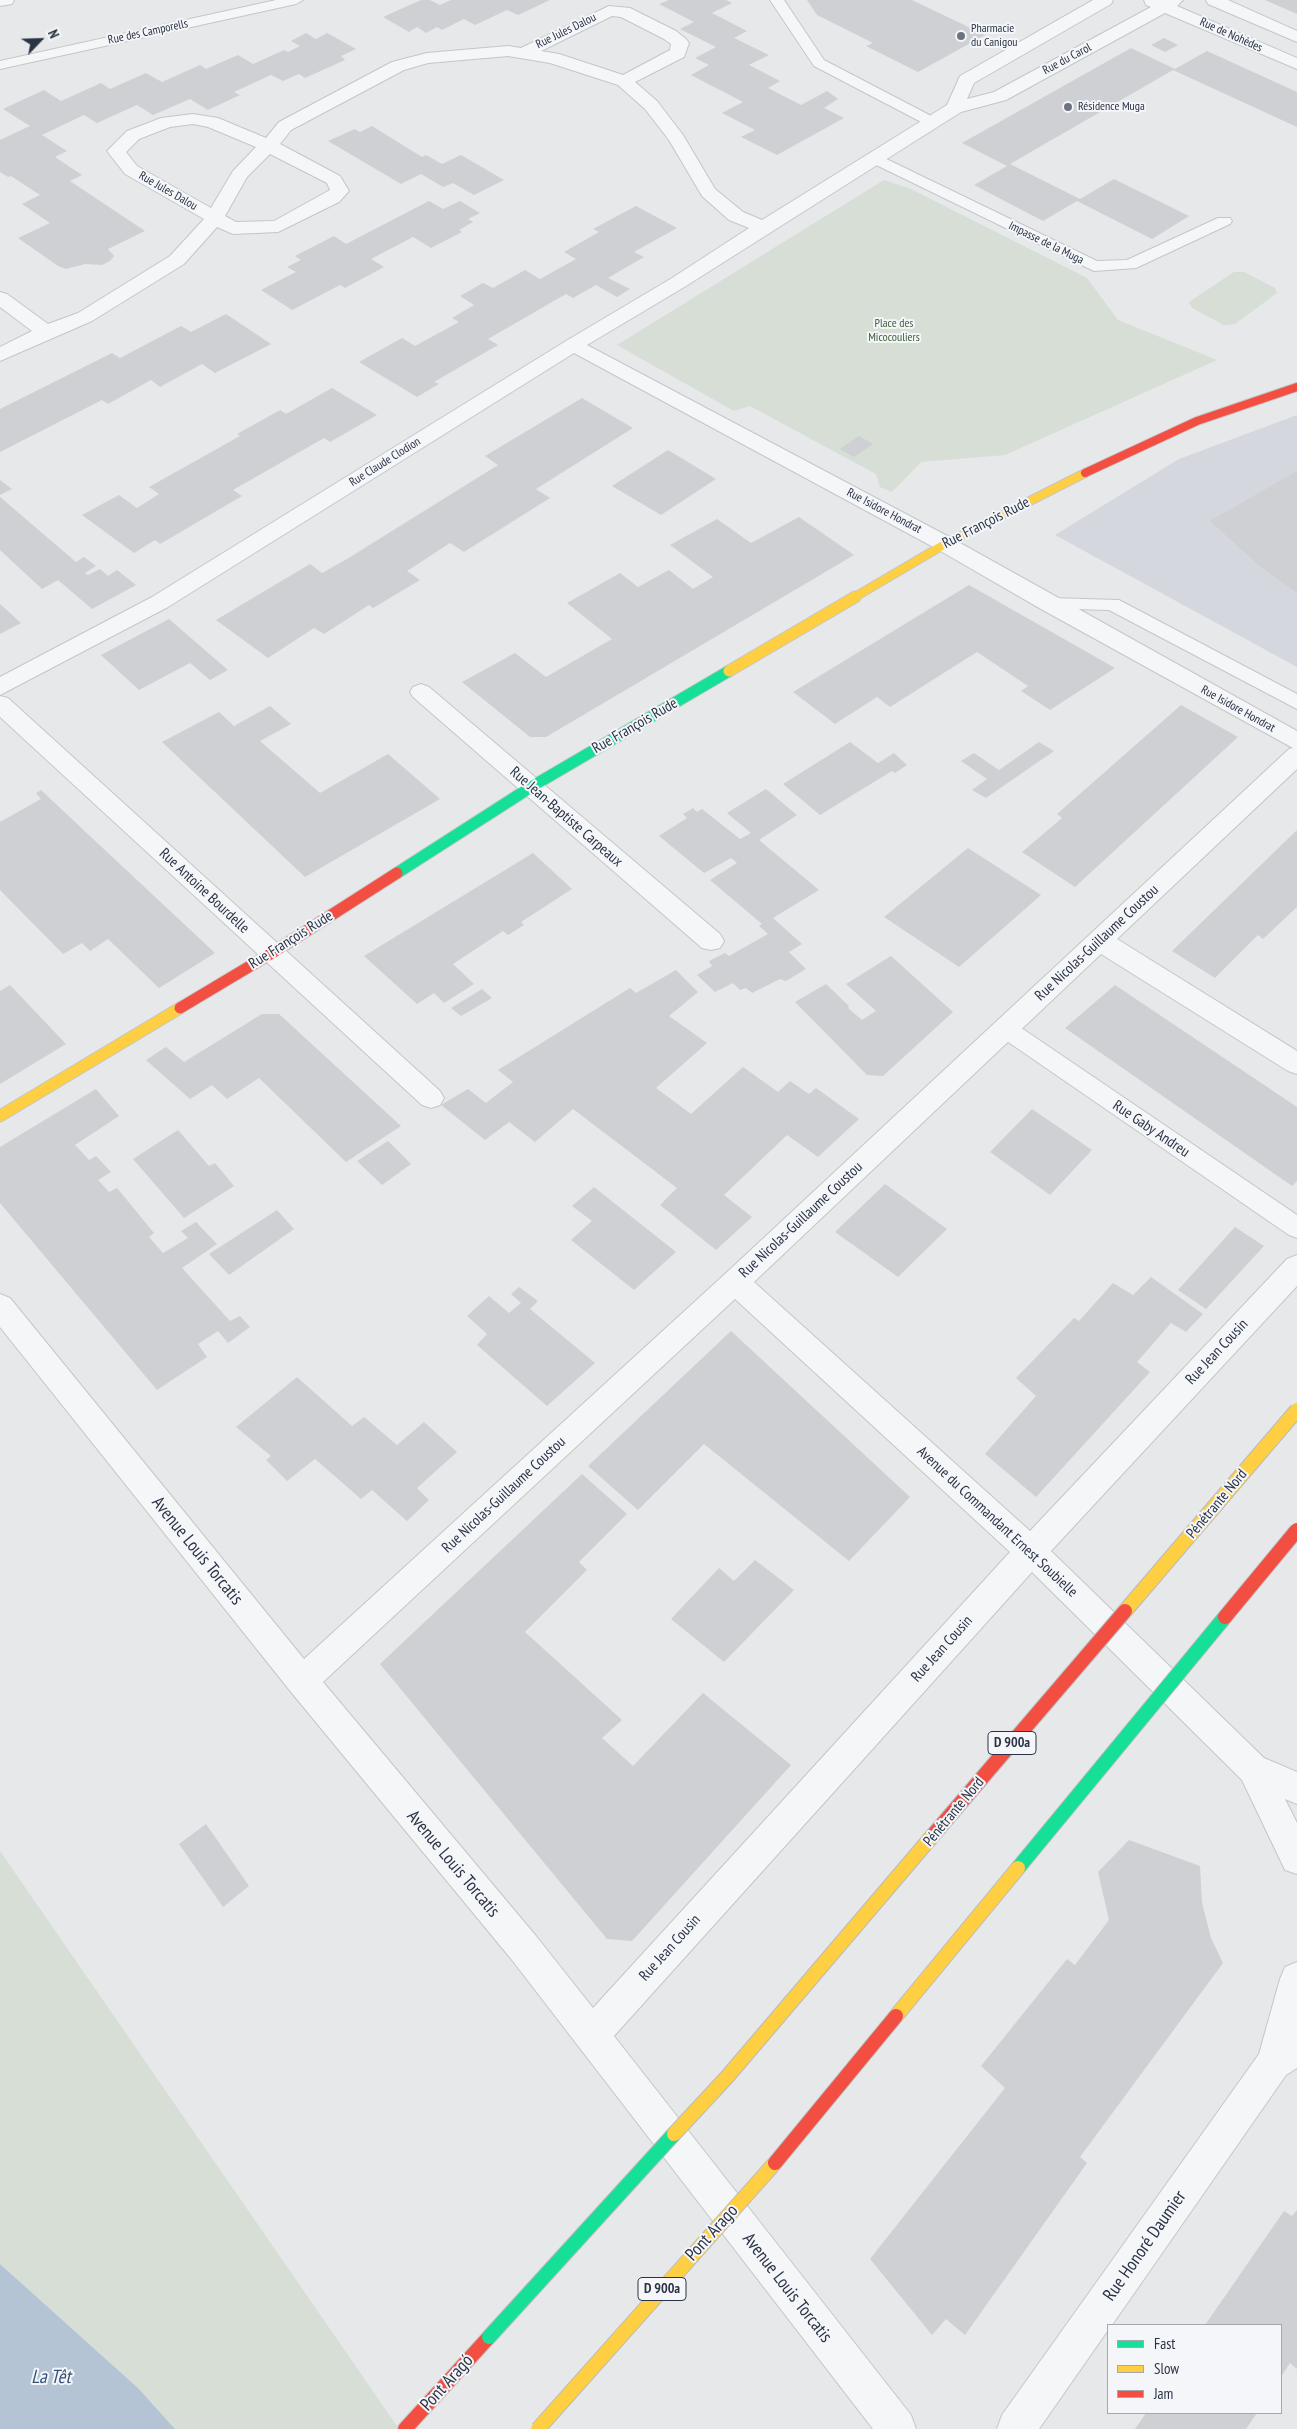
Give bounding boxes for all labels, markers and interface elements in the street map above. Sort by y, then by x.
street label: Rue Jules Dalou [534,10,598,52]
north arrow [15,15,65,65]
street label: Rue de Nohèdes [1197,15,1265,55]
street label: Rue des Camporells [107,16,189,48]
place label: Pharmacie du Canigou [971,22,1018,50]
text: N [44,27,63,41]
marker: Pharmacie du Canigou [955,30,967,42]
street label: Rue du Carol [1040,40,1094,78]
place label: Résidence Muga [1078,100,1145,114]
marker: Résidence Muga [1062,101,1074,113]
street label: Rue Jules Dalou [136,168,200,214]
street label: Impasse de la Muga [1006,219,1086,267]
park label: Place des Micocouliers [868,317,920,345]
street label: Rue Claude Clodion [347,434,423,490]
street label: Rue Isidore Hondrat [844,485,924,537]
street label: Rue François Rude [939,493,1033,553]
street label: Rue Isidore Hondrat [1198,683,1278,735]
street label: Rue François Rude [589,694,681,758]
street label: Rue Jean-Baptiste Carpeaux [506,763,626,871]
street label: Rue Antoine Bourdelle [155,845,253,937]
street label: Rue Nicolas-Guillaume Coustou [1032,881,1162,1005]
street label: Rue François Rude [246,907,336,973]
street label: Rue Gaby Andreu [1109,1097,1193,1161]
street label: Rue Nicolas-Guillaume Coustou [736,1158,866,1282]
street label: Rue Jean Cousin [1182,1316,1252,1388]
street label: Rue Nicolas-Guillaume Coustou [439,1433,569,1557]
street label: Avenue du Commandant Ernest Soubielle [913,1443,1081,1601]
street label: Pénétrante Nord [1183,1466,1251,1542]
street label: Avenue Louis Torcatis [147,1493,247,1609]
street label: Rue Jean Cousin [908,1612,976,1686]
road number: D 900a [988,1732,1036,1755]
street label: Pénétrante Nord [920,1774,988,1850]
street label: Avenue Louis Torcatis [402,1806,504,1922]
street label: Rue Jean Cousin [636,1911,704,1985]
street label: Rue Honoré Daumier [1099,2187,1191,2305]
street label: Pont Arago [681,2200,743,2266]
street label: Avenue Louis Torcatis [738,2229,836,2347]
road number: D 900a [638,2278,686,2300]
legend [1107,2324,1282,2414]
text: Fast [1154,2334,1175,2353]
street label: Pont Aragó [416,2350,478,2416]
text: Slow [1154,2359,1179,2378]
water label: La Têt [31,2367,71,2389]
text: Jam [1154,2384,1173,2403]

